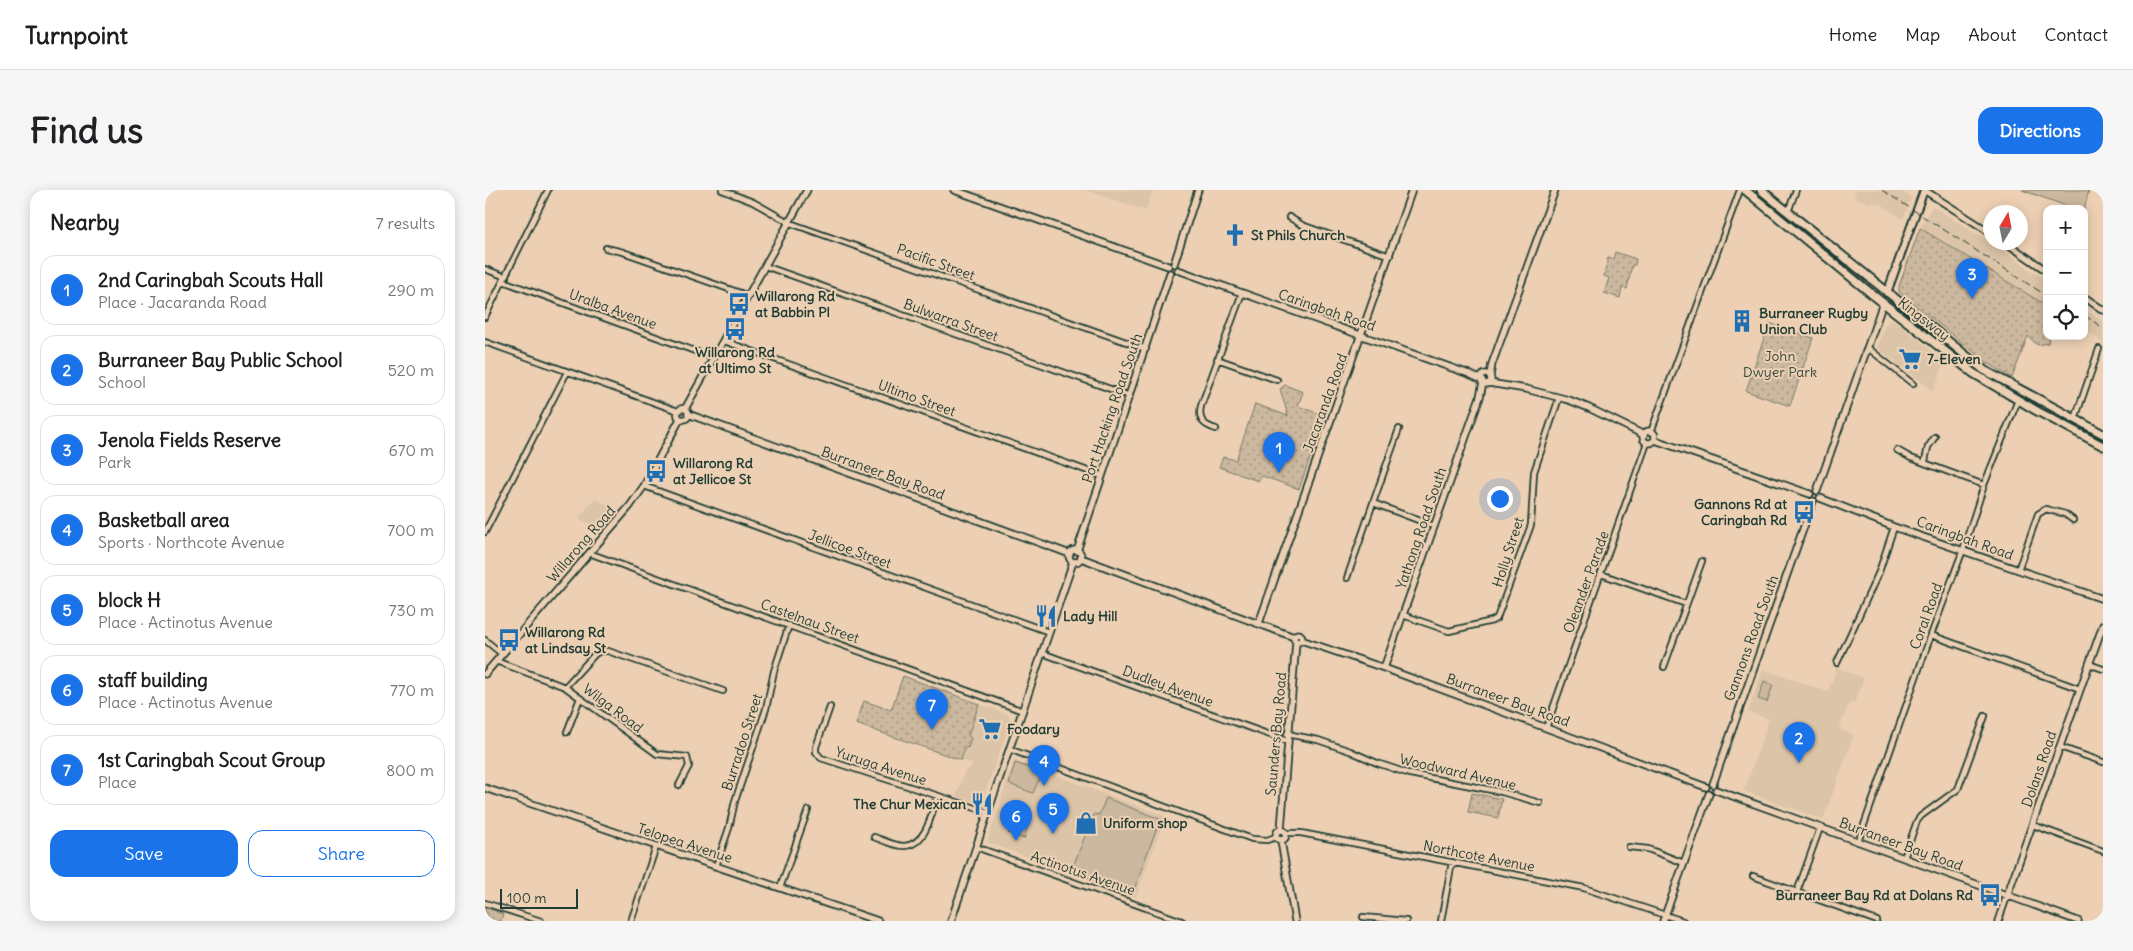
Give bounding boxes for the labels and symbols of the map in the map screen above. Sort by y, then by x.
north arrow [1983,205,2028,250]
church icon: St Phils Church [1222,222,1248,248]
place label: St Phils Church [1251,226,1345,244]
street label: Pacific Street [894,240,978,285]
pin: 3 [1956,258,1988,299]
street label: Uralba Avenue [567,285,659,333]
street label: Caringbah Road [1276,285,1378,335]
place label: Willarong Rd at Babbin Pl [755,287,836,321]
bus stop icon: Willarong Rd at Babbin Pl [726,291,752,317]
street label: Kingsway [1894,293,1954,345]
street label: Bulwarra Street [901,295,1001,346]
place label: Burraneer Rugby Union Club [1759,304,1868,338]
building icon: Burraneer Rugby Union Club [1729,308,1755,334]
bus stop icon: Willarong Rd at Ultimo St [722,316,748,342]
street label: Port Hacking Road South [1078,331,1146,485]
place label: Willarong Rd at Ultimo St [695,343,776,377]
supermarket icon: 7-Eleven [1897,346,1923,372]
park label: John Dwyer Park [1743,347,1817,381]
place label: 7-Eleven [1927,350,1981,368]
street label: Jacaranda Road [1299,351,1351,455]
street label: Ultimo Street [876,376,959,420]
pin: 1 [1263,432,1295,473]
street label: Burraneer Bay Road [819,442,947,504]
place label: Willarong Rd at Jellicoe St [673,454,754,488]
bus stop icon: Willarong Rd at Jellicoe St [643,458,669,484]
street label: Yathong Road South [1392,465,1450,591]
your location [1487,486,1513,512]
place label: Gannons Rd at Caringbah Rd [1694,495,1788,529]
bus stop icon: Gannons Rd at Caringbah Rd [1791,499,1817,525]
street label: Willarong Road [543,502,619,586]
street label: Caringbah Road [1914,512,2016,564]
street label: Holly Street [1488,514,1528,589]
street label: Jellicoe Street [806,526,894,572]
street label: Oleander Parade [1559,528,1613,636]
street label: Gannons Road South [1720,573,1782,703]
street label: Coral Road [1906,580,1946,652]
street label: Castelnau Street [758,595,862,647]
restaurant icon: Lady Hill [1033,603,1059,629]
place label: Lady Hill [1063,607,1117,625]
place label: Willarong Rd at Lindsay St [525,623,606,657]
bus stop icon: Willarong Rd at Lindsay St [496,627,522,653]
street label: Dudley Avenue [1120,661,1216,711]
street label: Burraneer Bay Road [1444,669,1572,731]
street label: Saunders Bay Road [1262,671,1290,797]
street label: Wilga Road [579,679,647,737]
pin: 7 [916,689,948,730]
street label: Burradoo Street [718,691,766,793]
supermarket icon: Foodary [977,716,1003,742]
place label: Foodary [1007,720,1060,738]
pin: 2 [1783,722,1815,763]
street label: Dolans Road [2018,728,2060,810]
street label: Yuruga Avenue [833,743,929,789]
pin: 4 [1028,745,1060,786]
street label: Woodward Avenue [1398,750,1518,794]
restaurant icon: The Chur Mexican [969,791,995,817]
pin: 5 [1037,793,1069,834]
place label: The Chur Mexican [853,795,966,813]
pin: 6 [1000,800,1032,841]
shop icon: Uniform shop [1073,810,1099,836]
street label: Burraneer Bay Road [1837,813,1965,875]
place label: Uniform shop [1103,814,1188,832]
street label: Telopea Avenue [635,819,735,867]
street label: Northcote Avenue [1422,836,1536,876]
street label: Actinotus Avenue [1028,847,1138,899]
bus stop icon: Burraneer Bay Rd at Dolans Rd [1977,882,2003,908]
scale bar [500,886,577,909]
place label: Burraneer Bay Rd at Dolans Rd [1776,886,1974,904]

